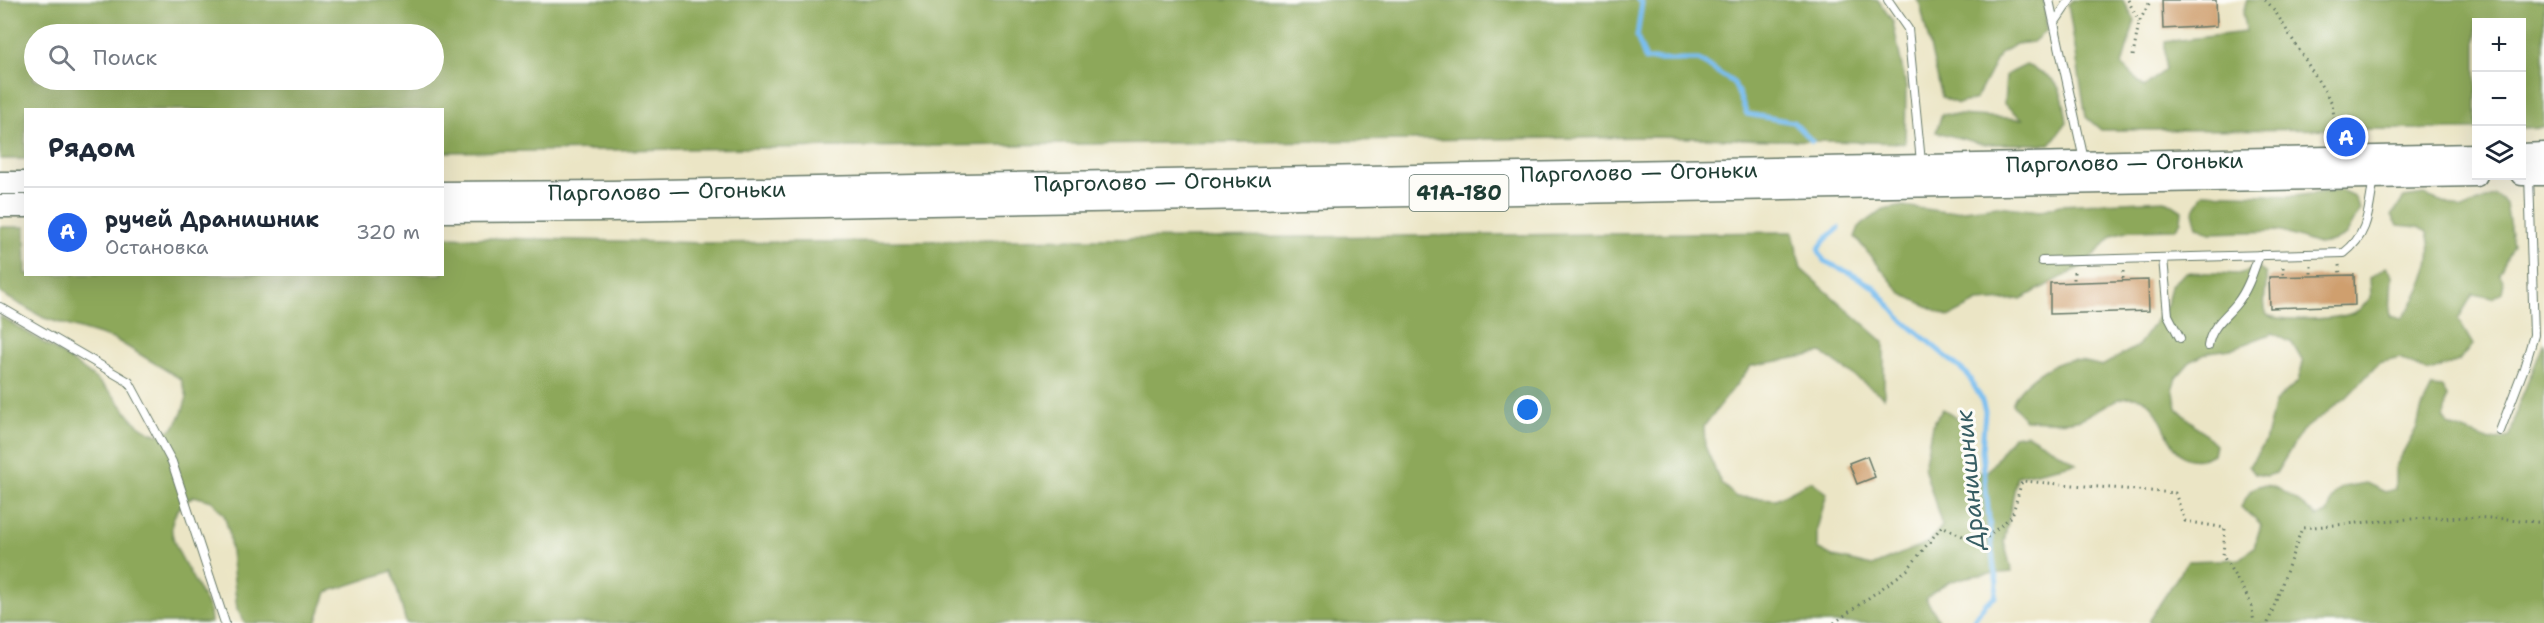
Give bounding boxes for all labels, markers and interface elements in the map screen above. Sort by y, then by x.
map controls [2472,18,2526,180]
button: + [2472,18,2526,72]
search box [24,24,444,90]
icon: search [45,41,78,74]
text: Поиск [93,43,157,72]
button: − [2472,72,2526,126]
pin: A [2326,114,2366,160]
button: layers [2472,126,2526,180]
text: Рядом [48,130,135,165]
street label: Парголово — Огоньки [2006,145,2244,179]
street label: Парголово — Огоньки [1520,155,1758,188]
street label: Парголово — Огоньки [1034,164,1272,198]
street label: Парголово — Огоньки [548,174,786,207]
road number: 41А-180 [1410,175,1508,211]
text: ручей Дранишник [105,205,319,234]
text: A [60,219,75,245]
text: 320 m [356,219,420,245]
text: Остановка [105,234,209,260]
your location [1513,395,1542,424]
water label: Дранишник [1948,408,1992,553]

